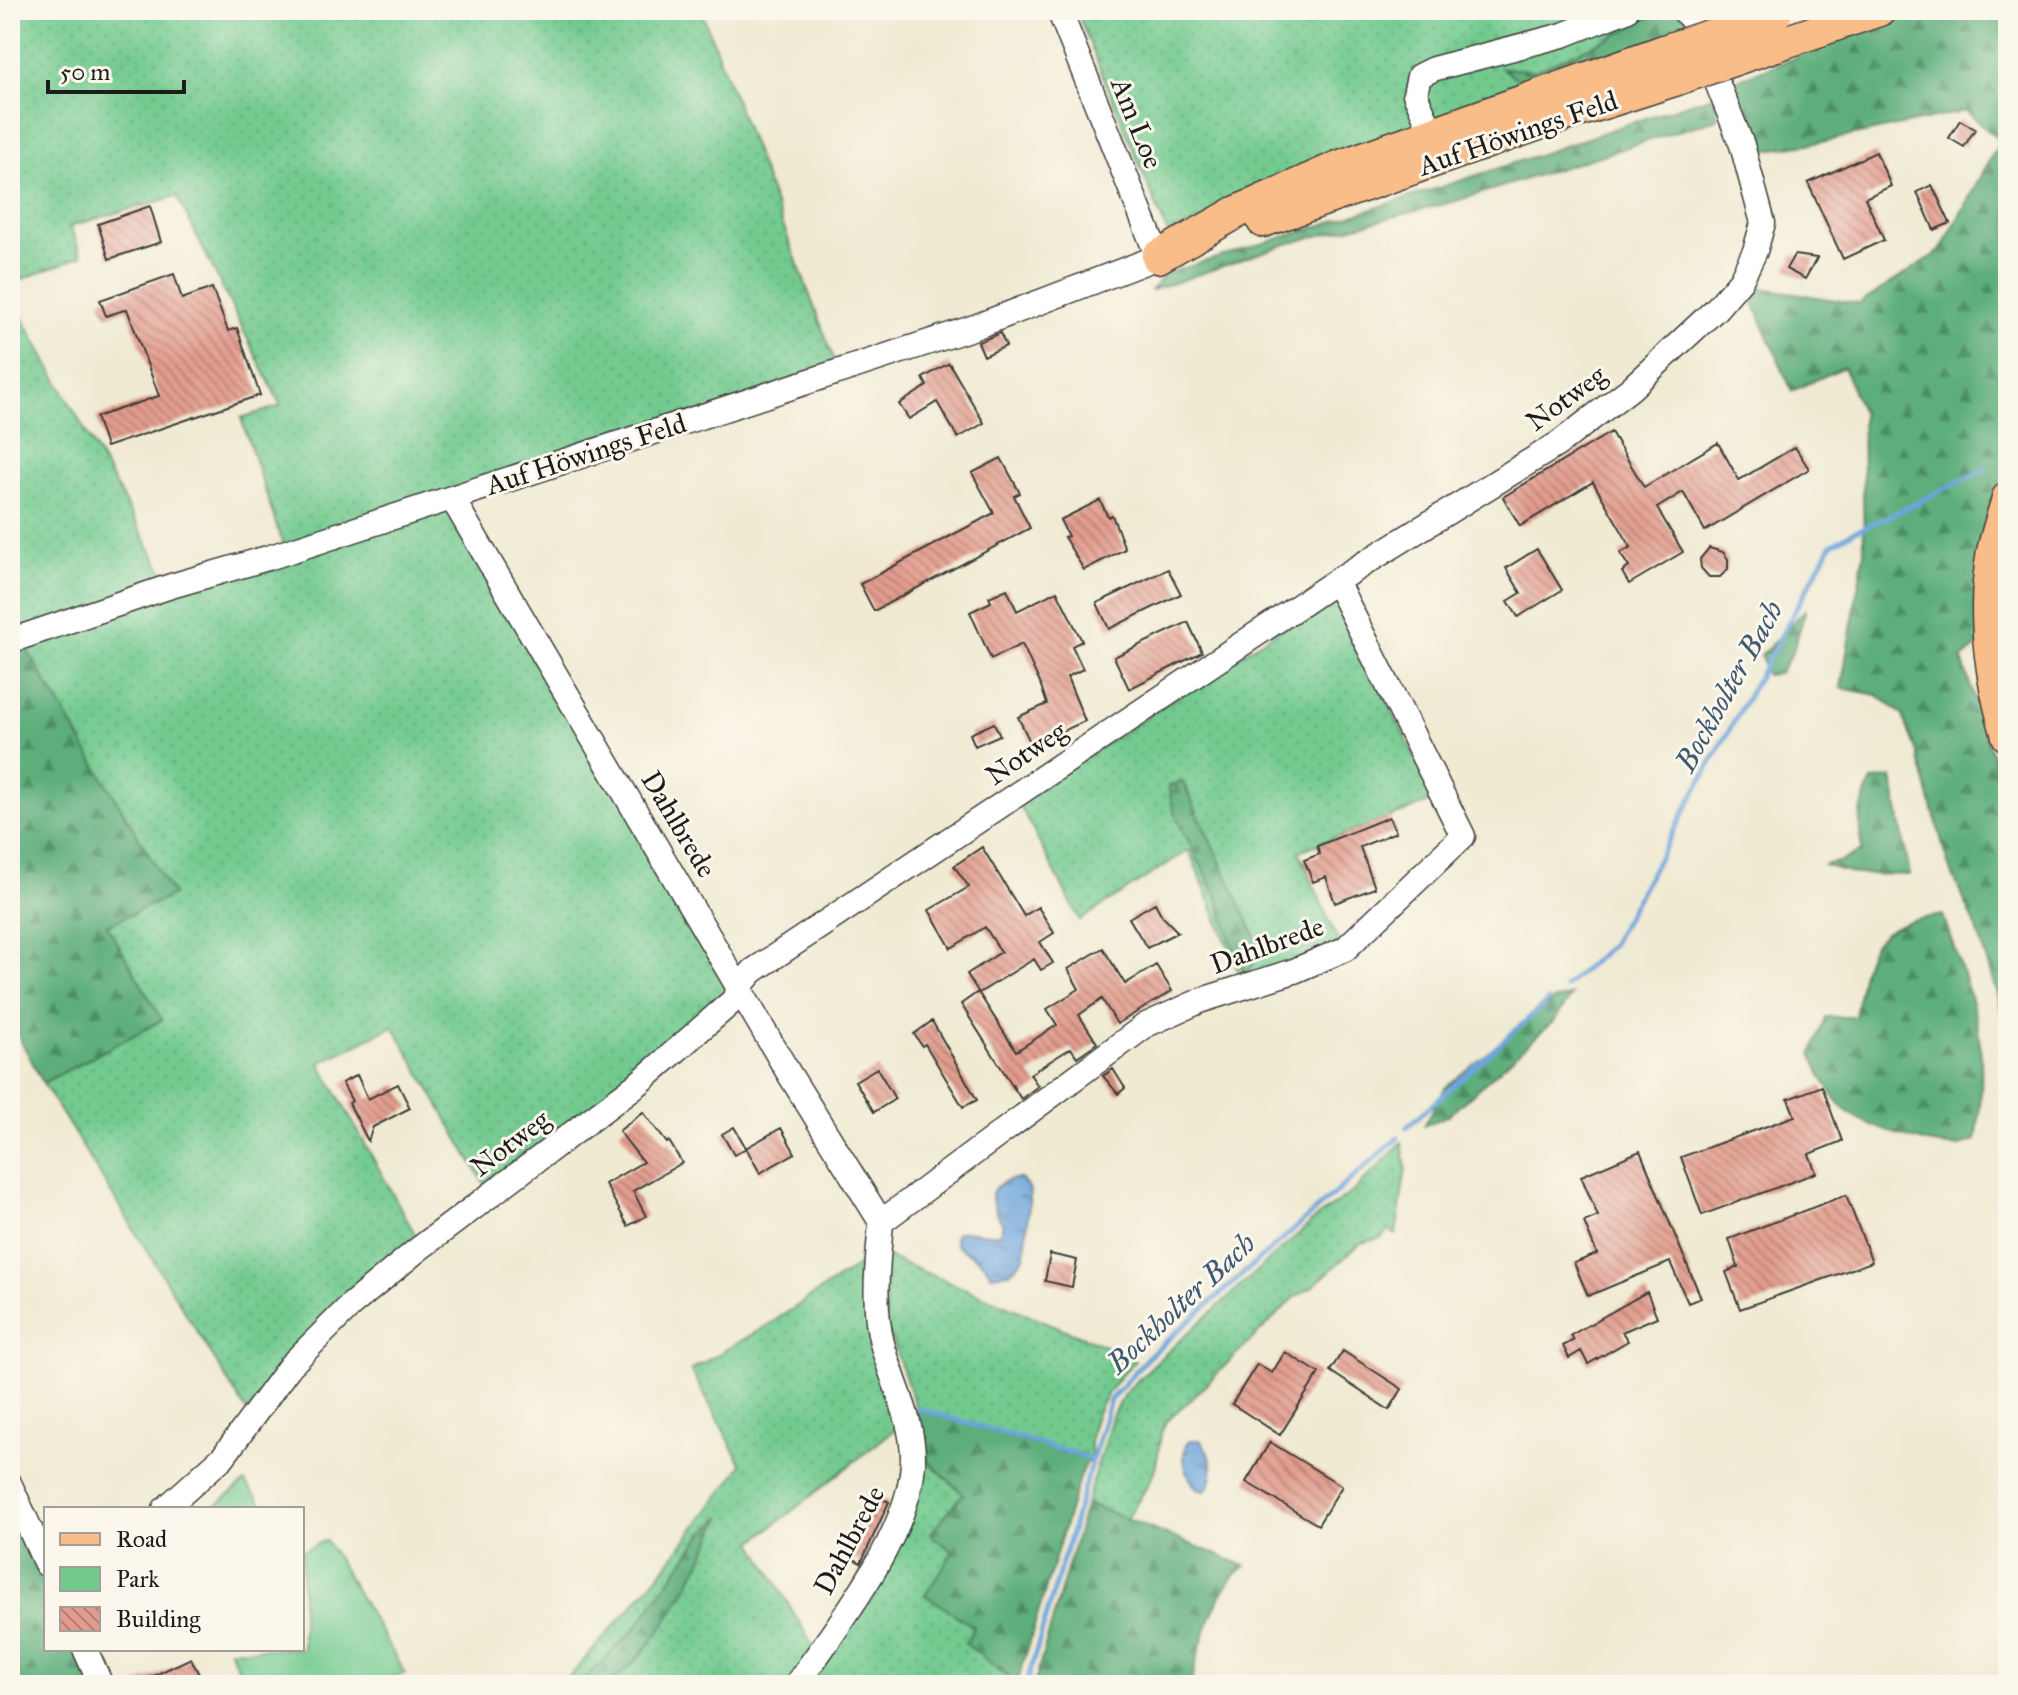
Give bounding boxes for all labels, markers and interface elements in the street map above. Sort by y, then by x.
scale bar [48,44,184,94]
text: 50 m [60,57,110,87]
street label: Am Loe [1103,71,1171,174]
street label: Auf Höwings Feld [1413,83,1622,184]
street label: Notweg [1519,357,1614,439]
street label: Auf Höwings Feld [481,405,691,503]
water label: Bockholter Bach [1666,594,1791,779]
street label: Notweg [979,713,1074,793]
street label: Dahlbrede [634,764,724,884]
street label: Dahlbrede [1205,908,1329,982]
street label: Notweg [463,1101,557,1184]
water label: Bockholter Bach [1098,1225,1263,1382]
street label: Dahlbrede [806,1480,892,1600]
legend [44,1507,304,1651]
text: Road [116,1524,167,1554]
text: Park [116,1564,160,1594]
text: Building [116,1604,201,1634]

